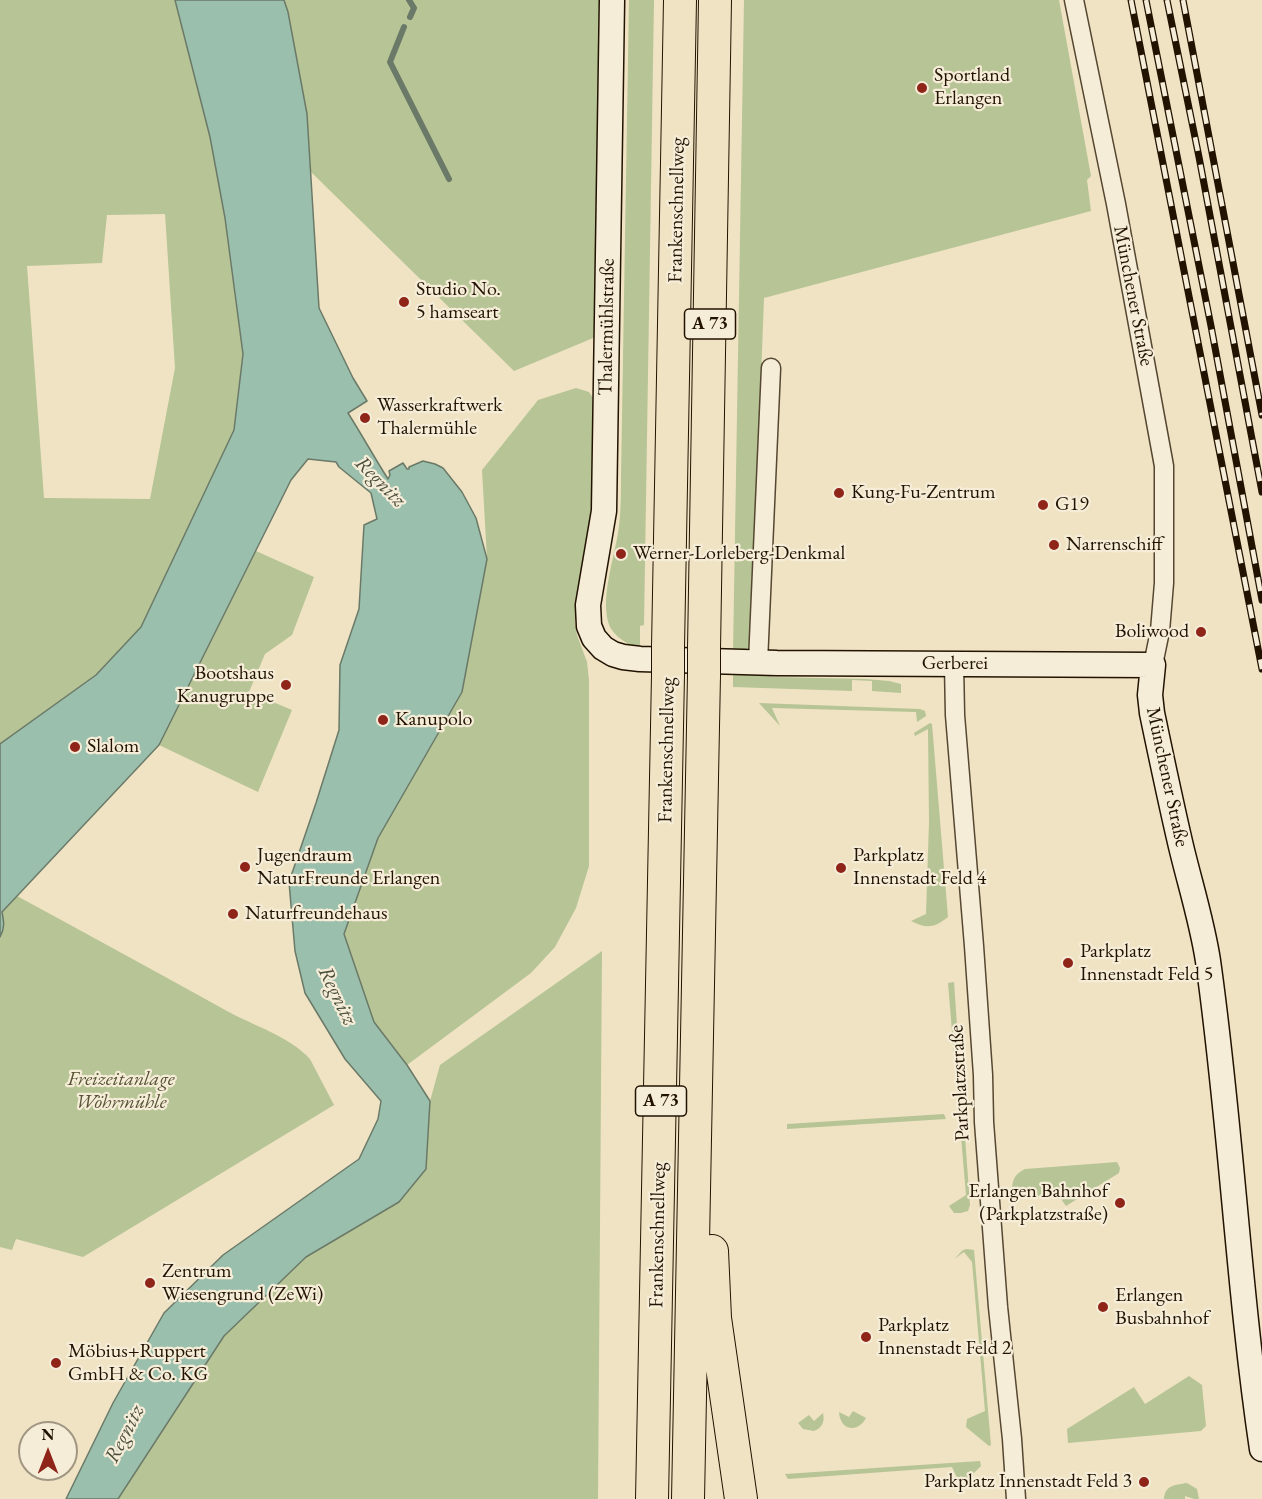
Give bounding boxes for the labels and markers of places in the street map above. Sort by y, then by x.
place label: Sportland Erlangen [934,64,1010,111]
marker: Sportland Erlangen [915,81,929,95]
place label: Studio No. 5 hamseart [416,278,501,325]
marker: Studio No. 5 hamseart [397,295,411,309]
place label: Wasserkraftwerk Thalermühle [377,394,502,441]
marker: Wasserkraftwerk Thalermühle [358,411,372,425]
place label: Kung-Fu-Zentrum [851,481,996,505]
marker: Kung-Fu-Zentrum [832,486,846,500]
place label: G19 [1055,493,1089,517]
marker: G19 [1036,498,1050,512]
place label: Narrenschiff [1066,533,1163,557]
marker: Narrenschiff [1047,538,1061,552]
place label: Werner-Lorleberg-Denkmal [633,542,845,566]
marker: Werner-Lorleberg-Denkmal [614,547,628,561]
place label: Boliwood [1115,620,1189,644]
marker: Boliwood [1194,625,1208,639]
place label: Bootshaus Kanugruppe [177,662,274,709]
marker: Bootshaus Kanugruppe [279,678,293,692]
place label: Kanupolo [395,708,472,732]
marker: Kanupolo [376,713,390,727]
place label: Slalom [87,735,139,759]
marker: Slalom [68,740,82,754]
place label: Jugendraum NaturFreunde Erlangen [257,844,440,891]
place label: Parkplatz Innenstadt Feld 4 [853,844,986,891]
marker: Jugendraum NaturFreunde Erlangen [238,860,252,874]
marker: Parkplatz Innenstadt Feld 4 [834,861,848,875]
place label: Naturfreundehaus [245,902,387,926]
marker: Naturfreundehaus [226,907,240,921]
place label: Parkplatz Innenstadt Feld 5 [1080,940,1213,987]
marker: Parkplatz Innenstadt Feld 5 [1061,956,1075,970]
place label: Erlangen Bahnhof (Parkplatzstraße) [969,1180,1108,1227]
marker: Erlangen Bahnhof (Parkplatzstraße) [1113,1196,1127,1210]
place label: Zentrum Wiesengrund (ZeWi) [162,1260,323,1307]
marker: Zentrum Wiesengrund (ZeWi) [143,1276,157,1290]
place label: Erlangen Busbahnhof [1115,1284,1209,1331]
marker: Erlangen Busbahnhof [1096,1300,1110,1314]
place label: Parkplatz Innenstadt Feld 2 [878,1314,1011,1361]
marker: Parkplatz Innenstadt Feld 2 [859,1330,873,1344]
place label: Möbius+Ruppert GmbH & Co. KG [68,1340,208,1387]
marker: Möbius+Ruppert GmbH & Co. KG [49,1356,63,1370]
place label: Parkplatz Innenstadt Feld 3 [924,1470,1132,1494]
marker: Parkplatz Innenstadt Feld 3 [1137,1475,1151,1489]

